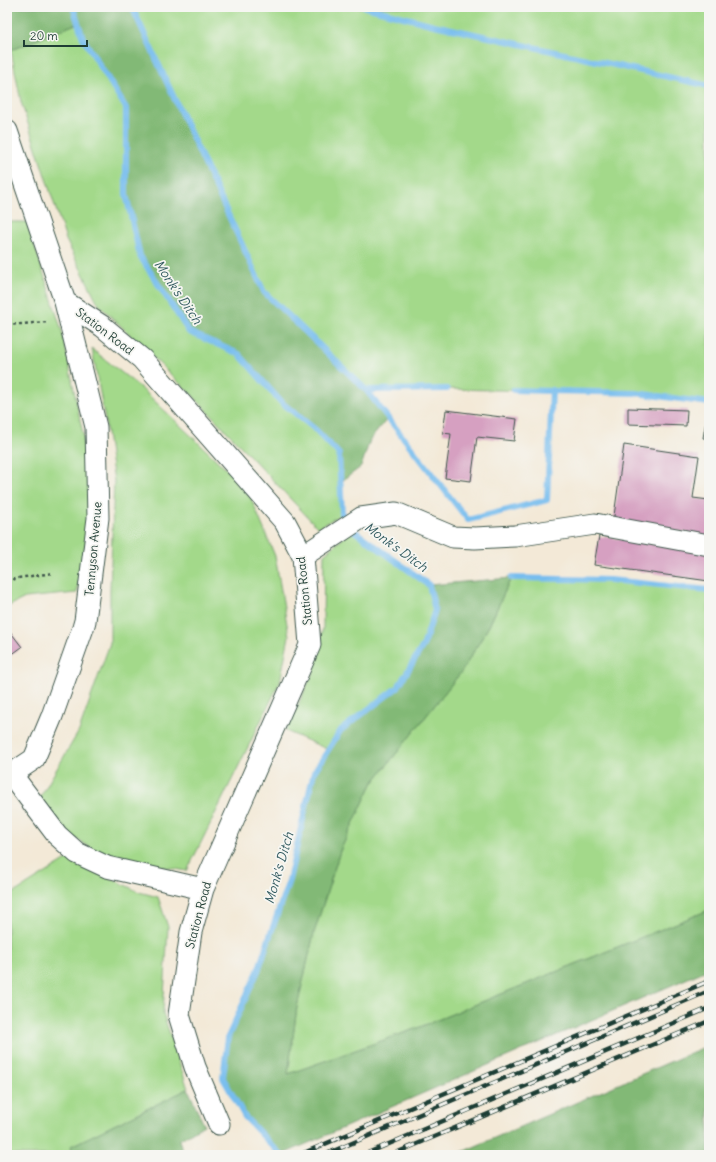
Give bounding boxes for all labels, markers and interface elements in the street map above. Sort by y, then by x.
scale bar [24,22,87,48]
text: 20 m [30,28,58,43]
water label: Monk's Ditch [150,257,206,328]
street label: Station Road [73,304,137,358]
street label: Tennyson Avenue [81,501,105,597]
water label: Monk's Ditch [361,518,431,576]
street label: Station Road [293,556,315,626]
water label: Monk's Ditch [261,830,297,906]
street label: Station Road [182,880,214,950]

